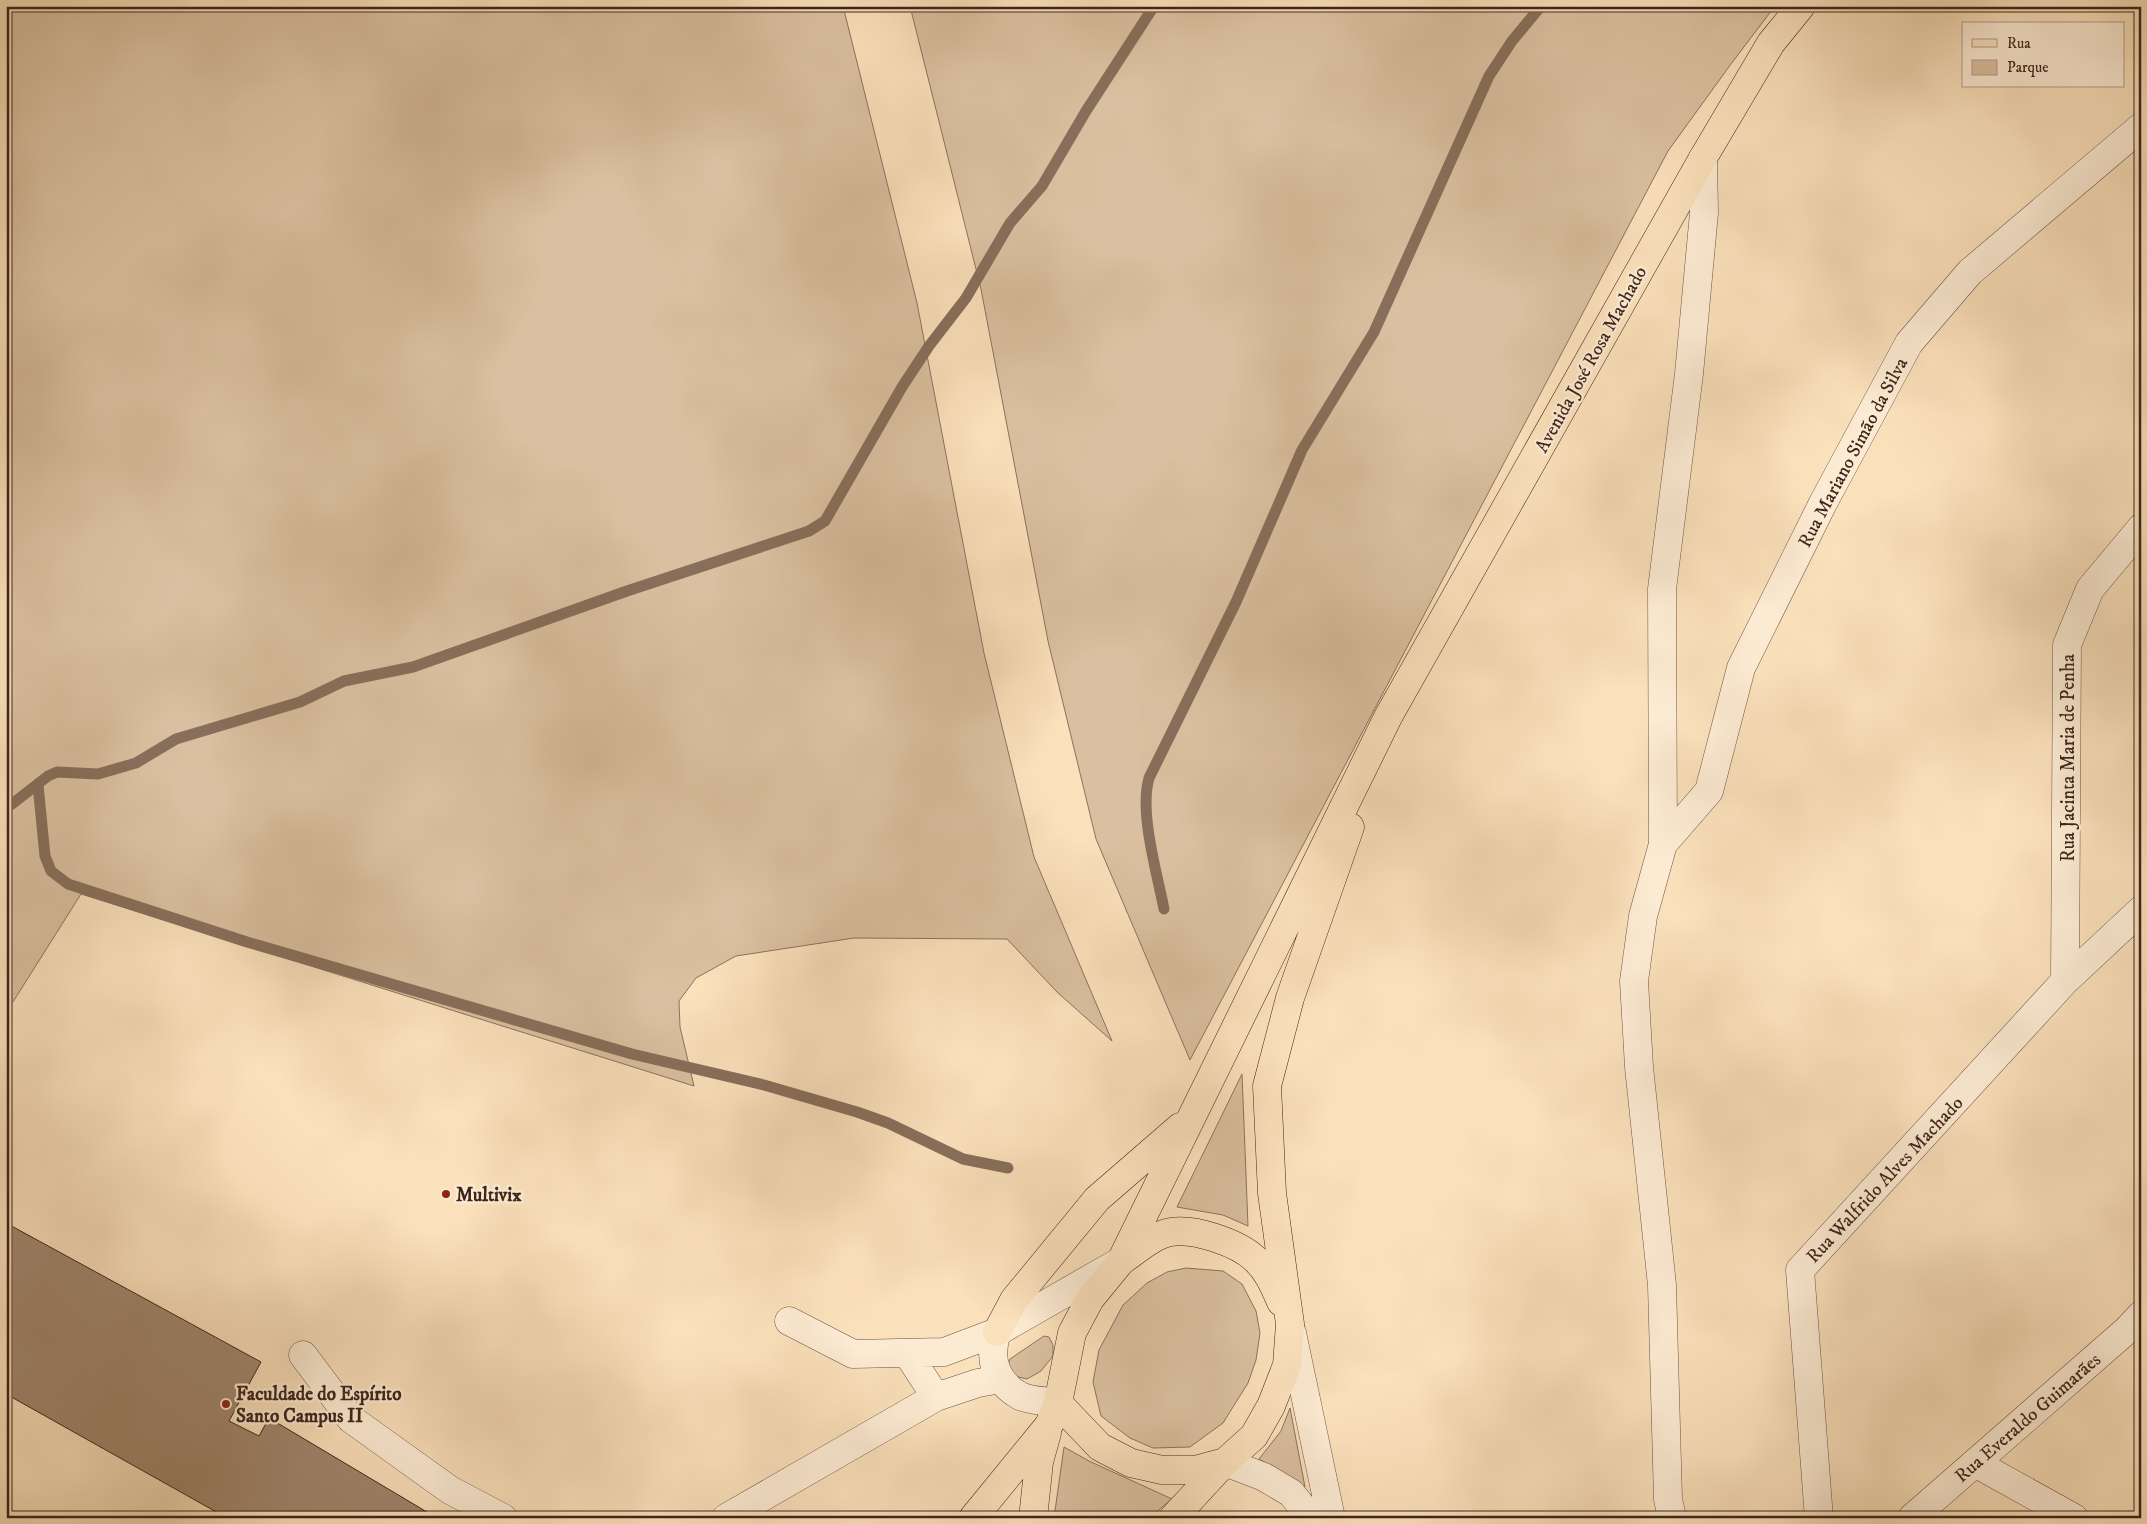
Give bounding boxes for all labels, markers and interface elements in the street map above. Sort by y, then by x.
legend [1962,22,2124,88]
text: Rua [2007,34,2031,53]
text: Parque [2007,58,2048,77]
street label: Avenida José Rosa Machado [1530,262,1652,457]
street label: Rua Mariano Simão da Silva [1793,354,1913,552]
street label: Rua Jacinta Maria de Penha [2057,654,2080,862]
street label: Rua Walfrido Alves Machado [1802,1092,1968,1268]
place label: Multivix [456,1184,522,1207]
marker: Multivix [440,1188,452,1200]
street label: Rua Everaldo Guimarães [1950,1348,2106,1488]
place label: Faculdade do Espírito Santo Campus II [236,1383,401,1428]
marker: Faculdade do Espírito Santo Campus II [220,1398,232,1410]

